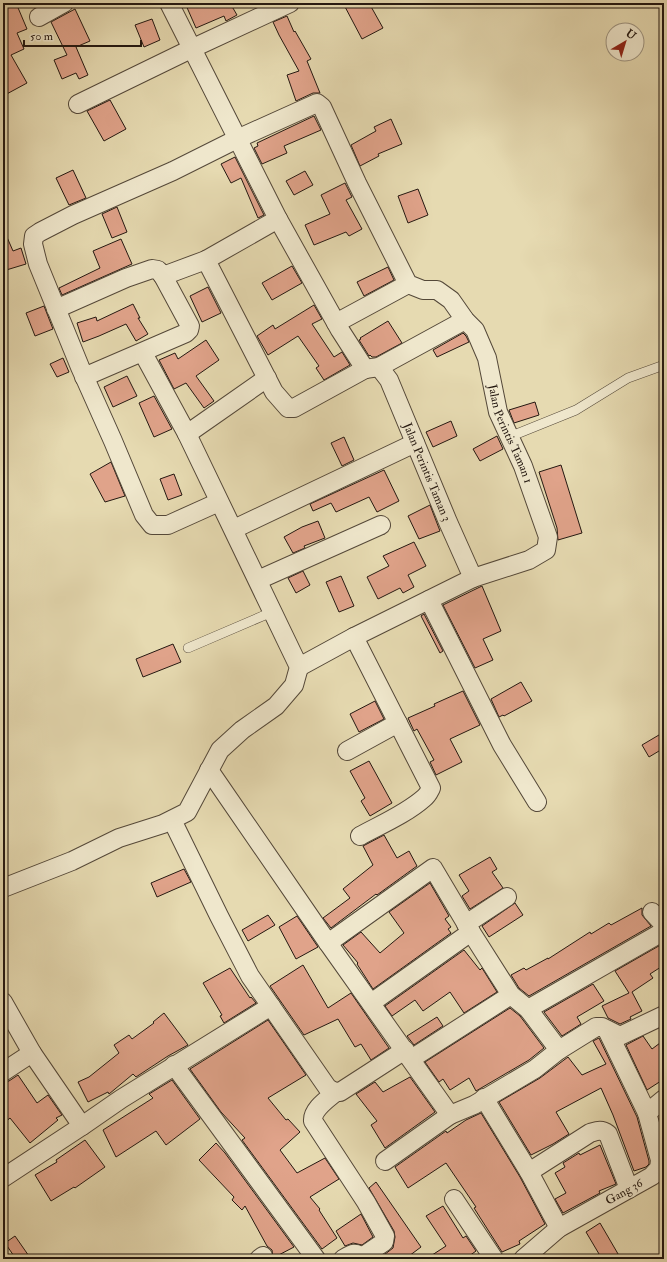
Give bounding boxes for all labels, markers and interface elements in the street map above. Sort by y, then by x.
scale bar [24,22,141,48]
north arrow [605,22,645,62]
text: U [623,27,639,43]
text: 50 m [30,29,54,44]
street label: Jalan Perintis Taman 1 [485,382,536,485]
street label: Jalan Perintis Taman 3 [400,419,454,524]
street label: Gang 36 [603,1175,646,1208]

